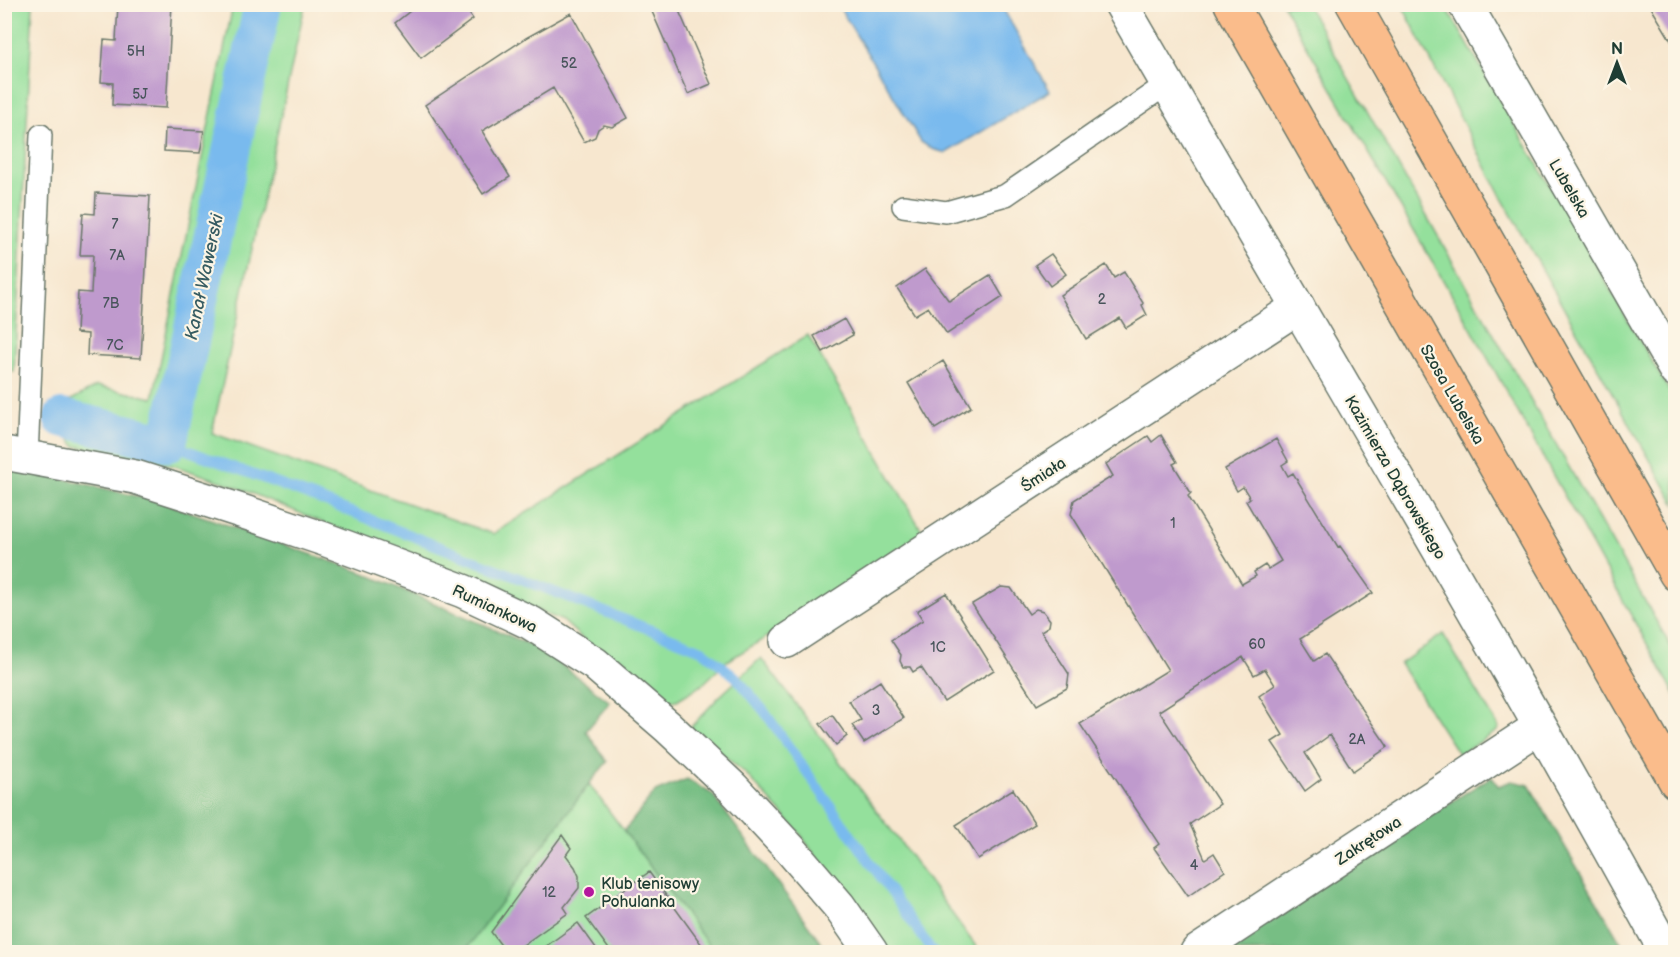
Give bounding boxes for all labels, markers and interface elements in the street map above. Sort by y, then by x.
north arrow [1587,33,1647,93]
text: N [1611,40,1623,59]
house number: 5H [127,43,145,60]
house number: 52 [561,55,578,72]
house number: 5J [132,86,148,103]
street label: Lubelska [1544,156,1593,222]
water label: Kanał Wawerski [181,211,228,342]
house number: 7 [112,216,119,233]
house number: 7A [109,247,125,264]
house number: 2 [1098,291,1107,308]
house number: 7B [103,295,120,312]
house number: 7C [107,337,123,354]
street label: Szosa Lubelska [1415,341,1488,448]
street label: Kazimierza Dąbrowskiego [1340,392,1449,563]
street label: Śmiała [1017,452,1070,497]
house number: 1 [1170,515,1176,532]
street label: Rumiankowa [449,581,540,637]
house number: 60 [1249,636,1265,653]
house number: 1C [930,639,946,656]
house number: 3 [872,702,880,719]
house number: 2A [1349,731,1366,748]
street label: Zakrętowa [1331,813,1405,870]
house number: 4 [1190,857,1199,874]
place label: Klub tenisowy Pohulanka [601,875,700,912]
house number: 12 [542,884,557,901]
marker: Klub tenisowy Pohulanka [582,885,596,899]

